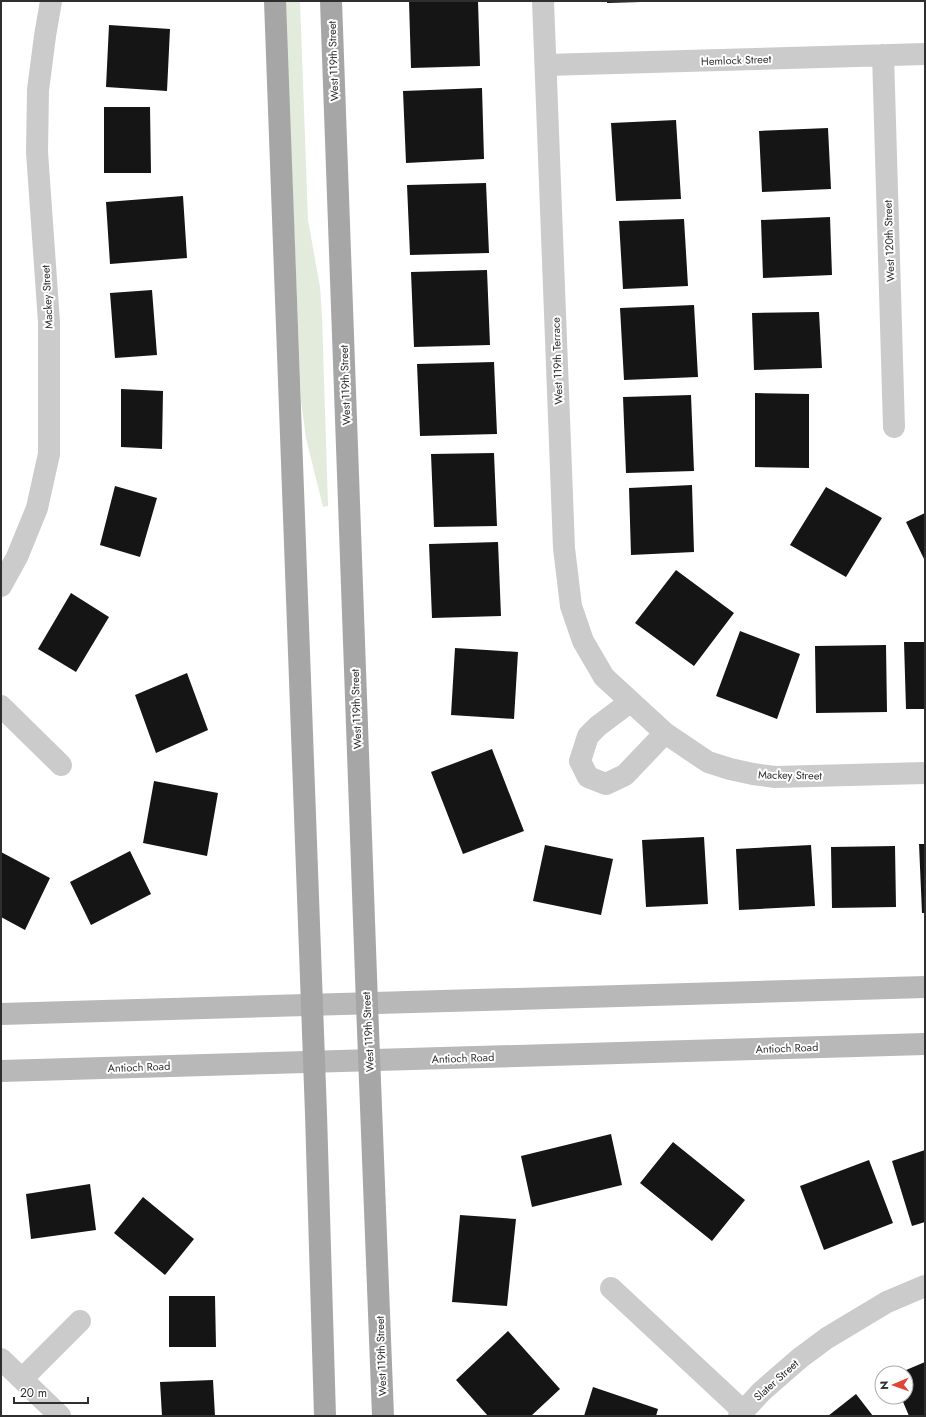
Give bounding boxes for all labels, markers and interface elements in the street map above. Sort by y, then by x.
street label: West 119th Street [324,20,342,101]
street label: Hemlock Street [701,51,772,69]
street label: West 120th Street [880,199,898,282]
street label: Mackey Street [37,264,57,329]
street label: West 119th Terrace [547,317,567,405]
street label: West 119th Street [336,344,354,425]
street label: West 119th Street [347,668,365,749]
street label: Mackey Street [758,766,822,784]
street label: West 119th Street [358,991,378,1072]
street label: Antioch Road [755,1039,819,1057]
street label: Antioch Road [431,1049,495,1067]
street label: Antioch Road [107,1058,171,1076]
street label: West 119th Street [372,1315,390,1396]
street label: Slater Street [750,1355,802,1405]
north arrow [874,1365,914,1405]
scale bar [14,1379,88,1405]
text: N [876,1381,892,1390]
text: 20 m [20,1384,47,1402]

